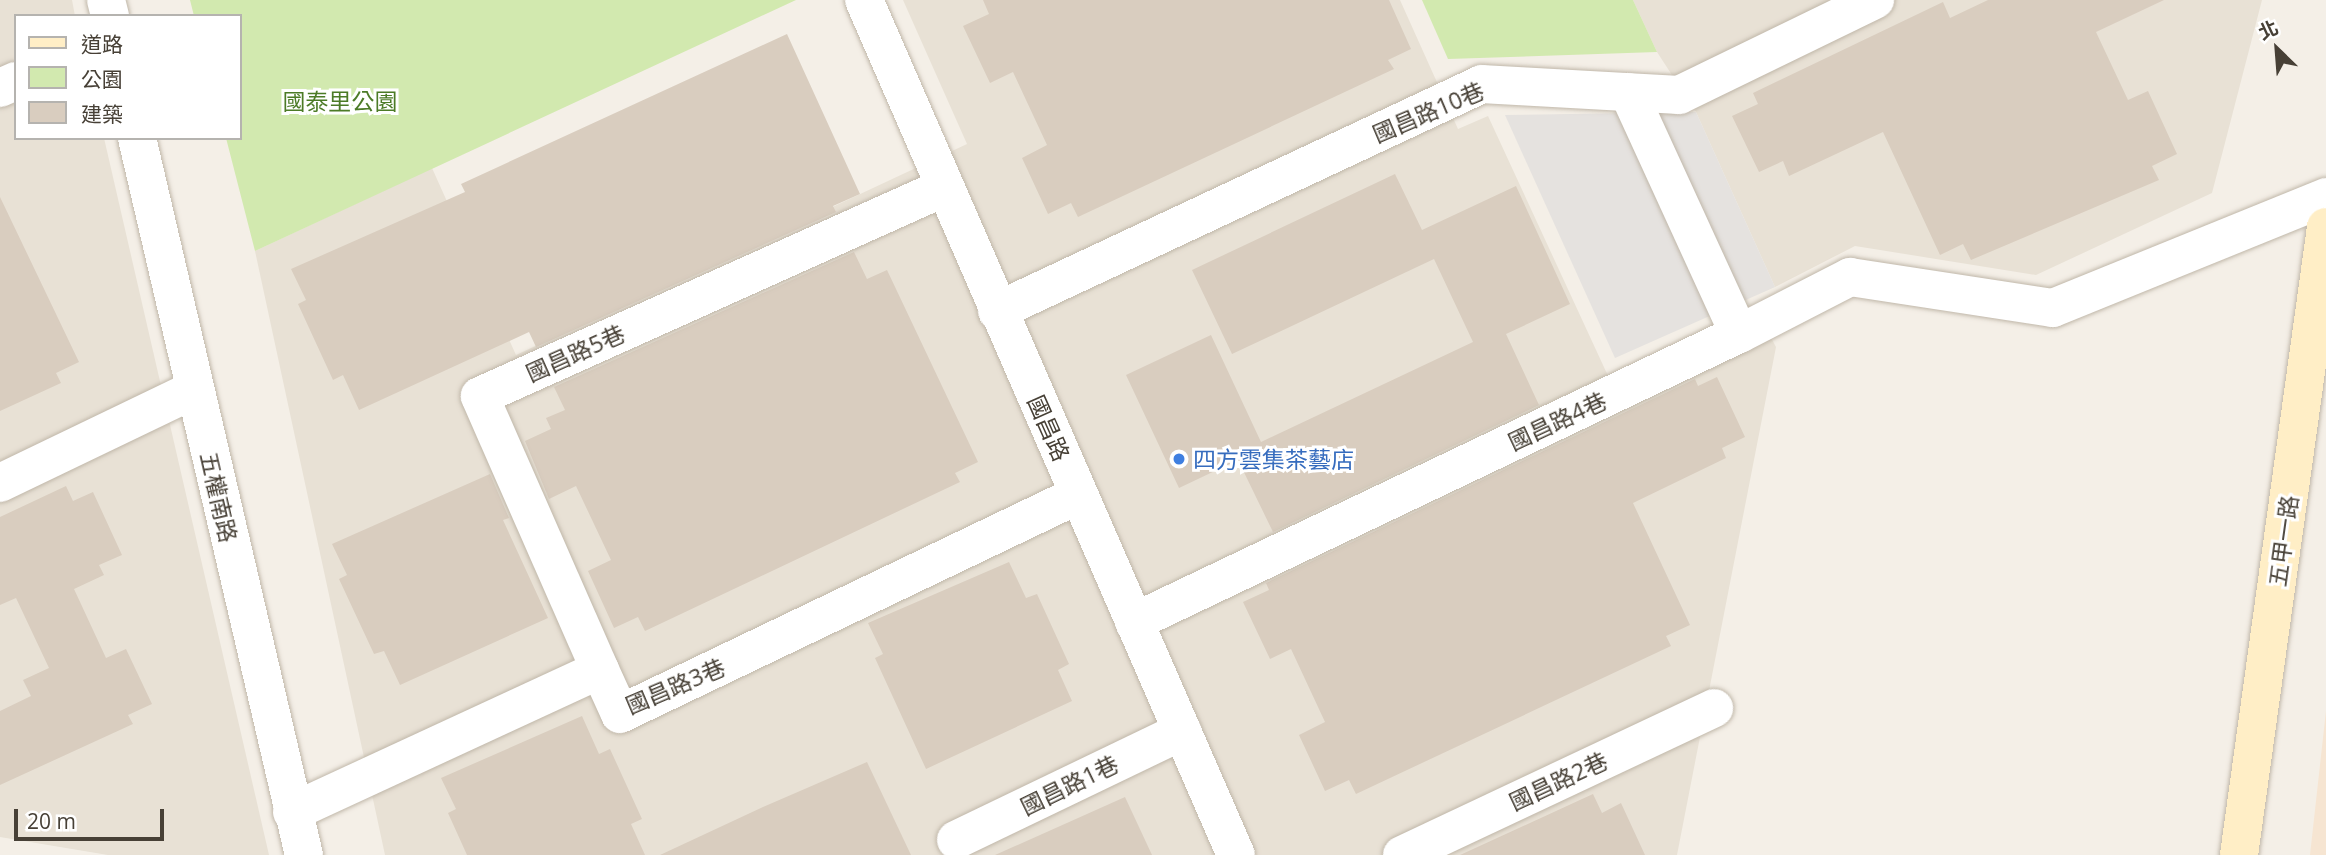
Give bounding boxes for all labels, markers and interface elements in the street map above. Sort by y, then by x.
legend [14,14,242,140]
north arrow [2242,14,2312,84]
text: 北 [2254,14,2282,46]
text: 道路 [81,30,123,58]
text: 公園 [81,65,123,93]
street label: 國昌路10巷 [1368,76,1488,148]
park label: 國泰里公園 [283,87,397,115]
text: 建築 [81,100,123,128]
street label: 國昌路5巷 [521,319,629,387]
street label: 國昌路4巷 [1504,386,1610,456]
street label: 國昌路 [1022,391,1076,465]
place label: 四方雲集茶藝店 [1193,445,1354,473]
street label: 五權南路 [195,449,243,545]
marker: 四方雲集茶藝店 [1171,451,1187,467]
street label: 五甲一路 [2263,494,2303,588]
street label: 國昌路3巷 [621,653,729,719]
street label: 國昌路2巷 [1505,746,1611,816]
street label: 國昌路1巷 [1016,750,1122,820]
scale bar [18,796,168,840]
text: 20 m [27,807,76,835]

